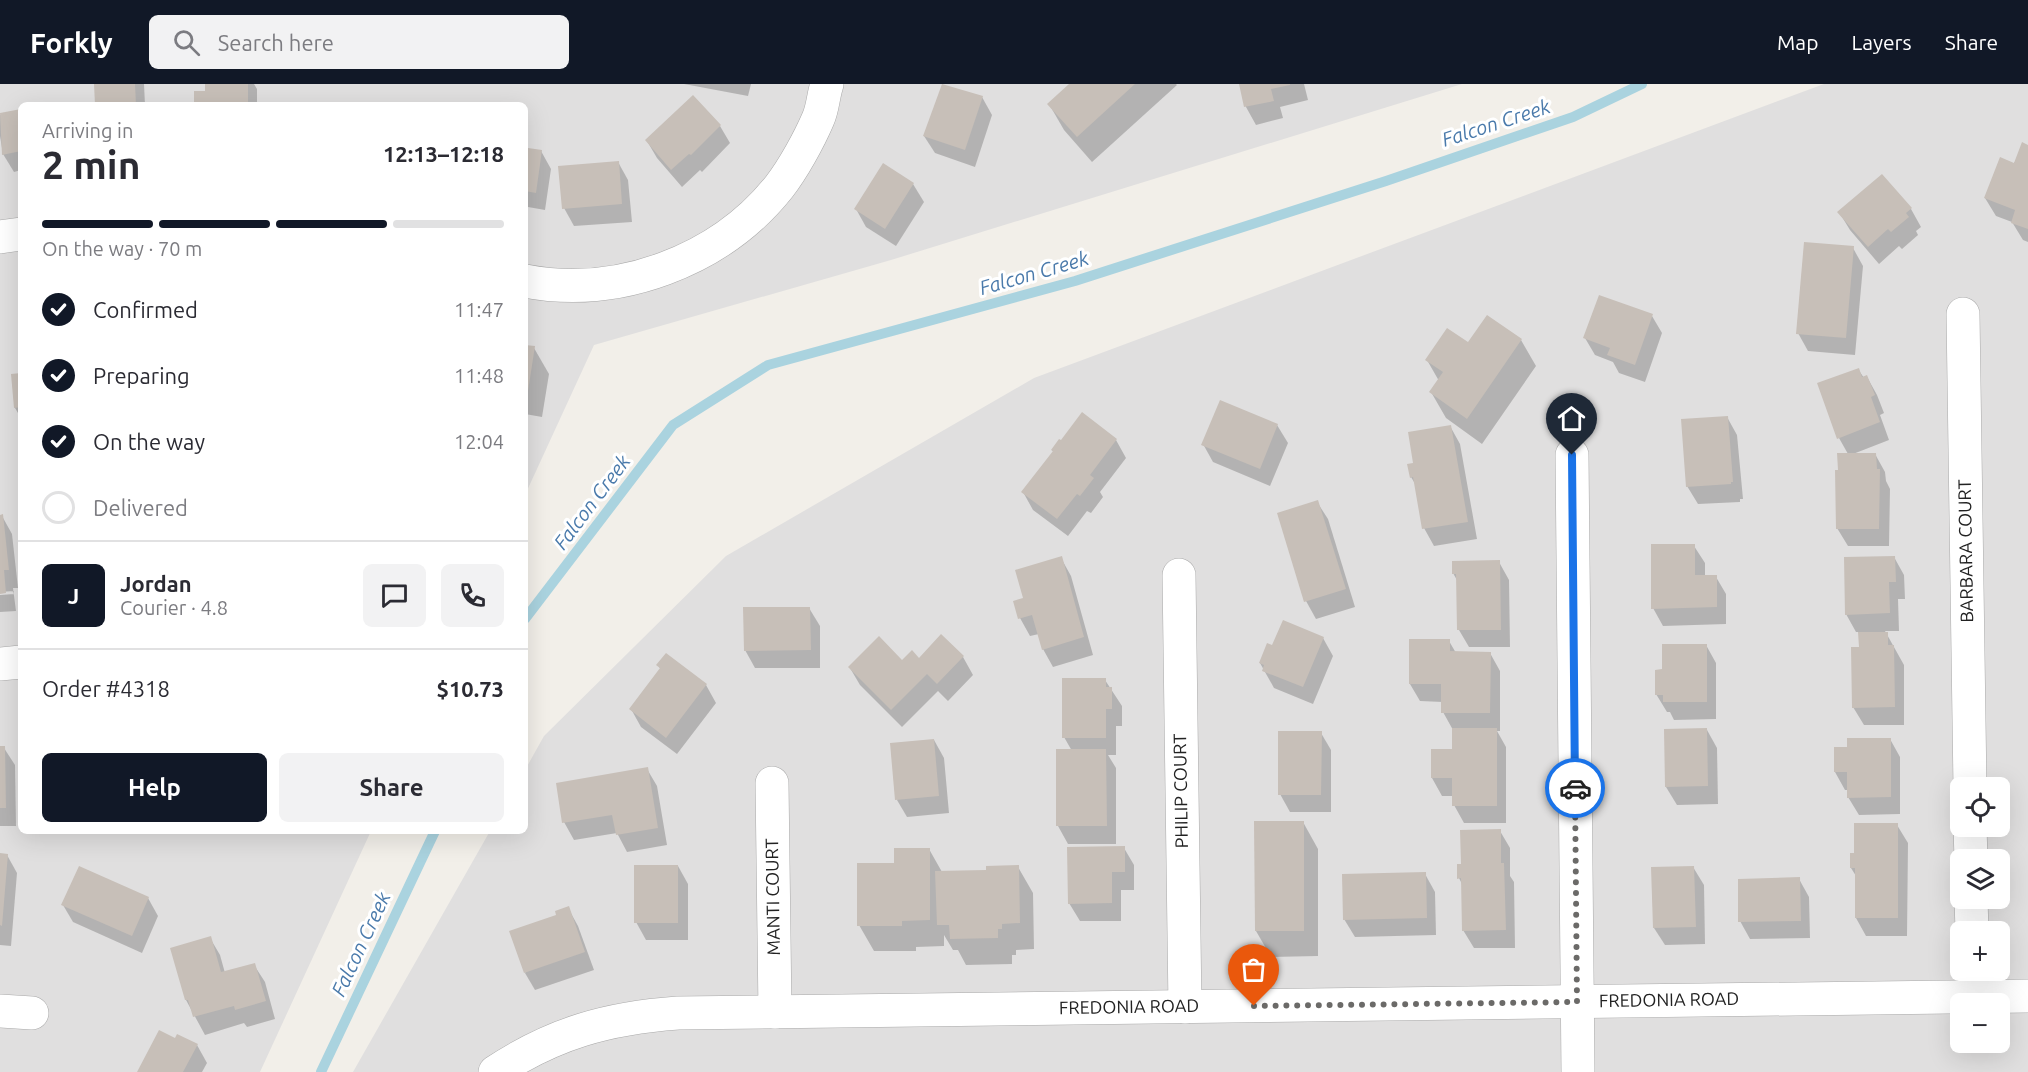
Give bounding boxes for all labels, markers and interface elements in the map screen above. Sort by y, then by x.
search box [149,15,569,69]
icon: search [170,26,203,59]
text: Forkly [30,27,113,58]
text: Search here [218,30,334,55]
text: Map [1777,30,1818,54]
text: Layers [1851,30,1912,54]
text: Share [1945,30,1998,54]
water label: Falcon Creek [1439,94,1554,151]
text: Arriving in [42,119,133,142]
text: 12:13–12:18 [383,141,504,166]
text: 2 min [42,143,141,186]
text: On the way · 70 m [42,237,202,260]
water label: Falcon Creek [977,246,1092,299]
icon: check [42,293,75,326]
text: Confirmed [93,297,198,322]
text: 11:47 [454,298,504,321]
icon: check [42,359,75,392]
text: Preparing [93,363,190,388]
text: 11:48 [454,364,504,387]
pin [1546,393,1597,455]
icon: home [1555,402,1588,435]
icon: check [42,425,75,458]
text: On the way [93,429,205,454]
text: 12:04 [454,430,504,453]
water label: Falcon Creek [549,449,635,554]
street label: BARBARA COURT [1954,479,1976,623]
text: Delivered [93,495,188,520]
button: chat [363,564,426,627]
button: phone [441,564,504,627]
text: Jordan [120,571,192,596]
text: J [68,583,79,608]
text: Courier · 4.8 [120,596,228,619]
text: Order #4318 [42,676,170,701]
text: $10.73 [437,676,504,701]
street label: PHILIP COURT [1169,733,1191,849]
button: Help [42,753,267,822]
button: Share [279,753,504,822]
courier [1545,758,1605,818]
icon: car [1559,772,1592,805]
map controls [1950,777,2010,1053]
button: locate [1950,777,2010,837]
street label: MANTI COURT [761,838,783,956]
button: layers [1950,849,2010,909]
water label: Falcon Creek [326,887,395,1000]
button: + [1950,921,2010,981]
pin [1228,944,1279,1006]
icon: bag [1237,953,1270,986]
street label: FREDONIA ROAD [1599,988,1739,1010]
button: − [1950,993,2010,1053]
street label: FREDONIA ROAD [1059,995,1199,1017]

